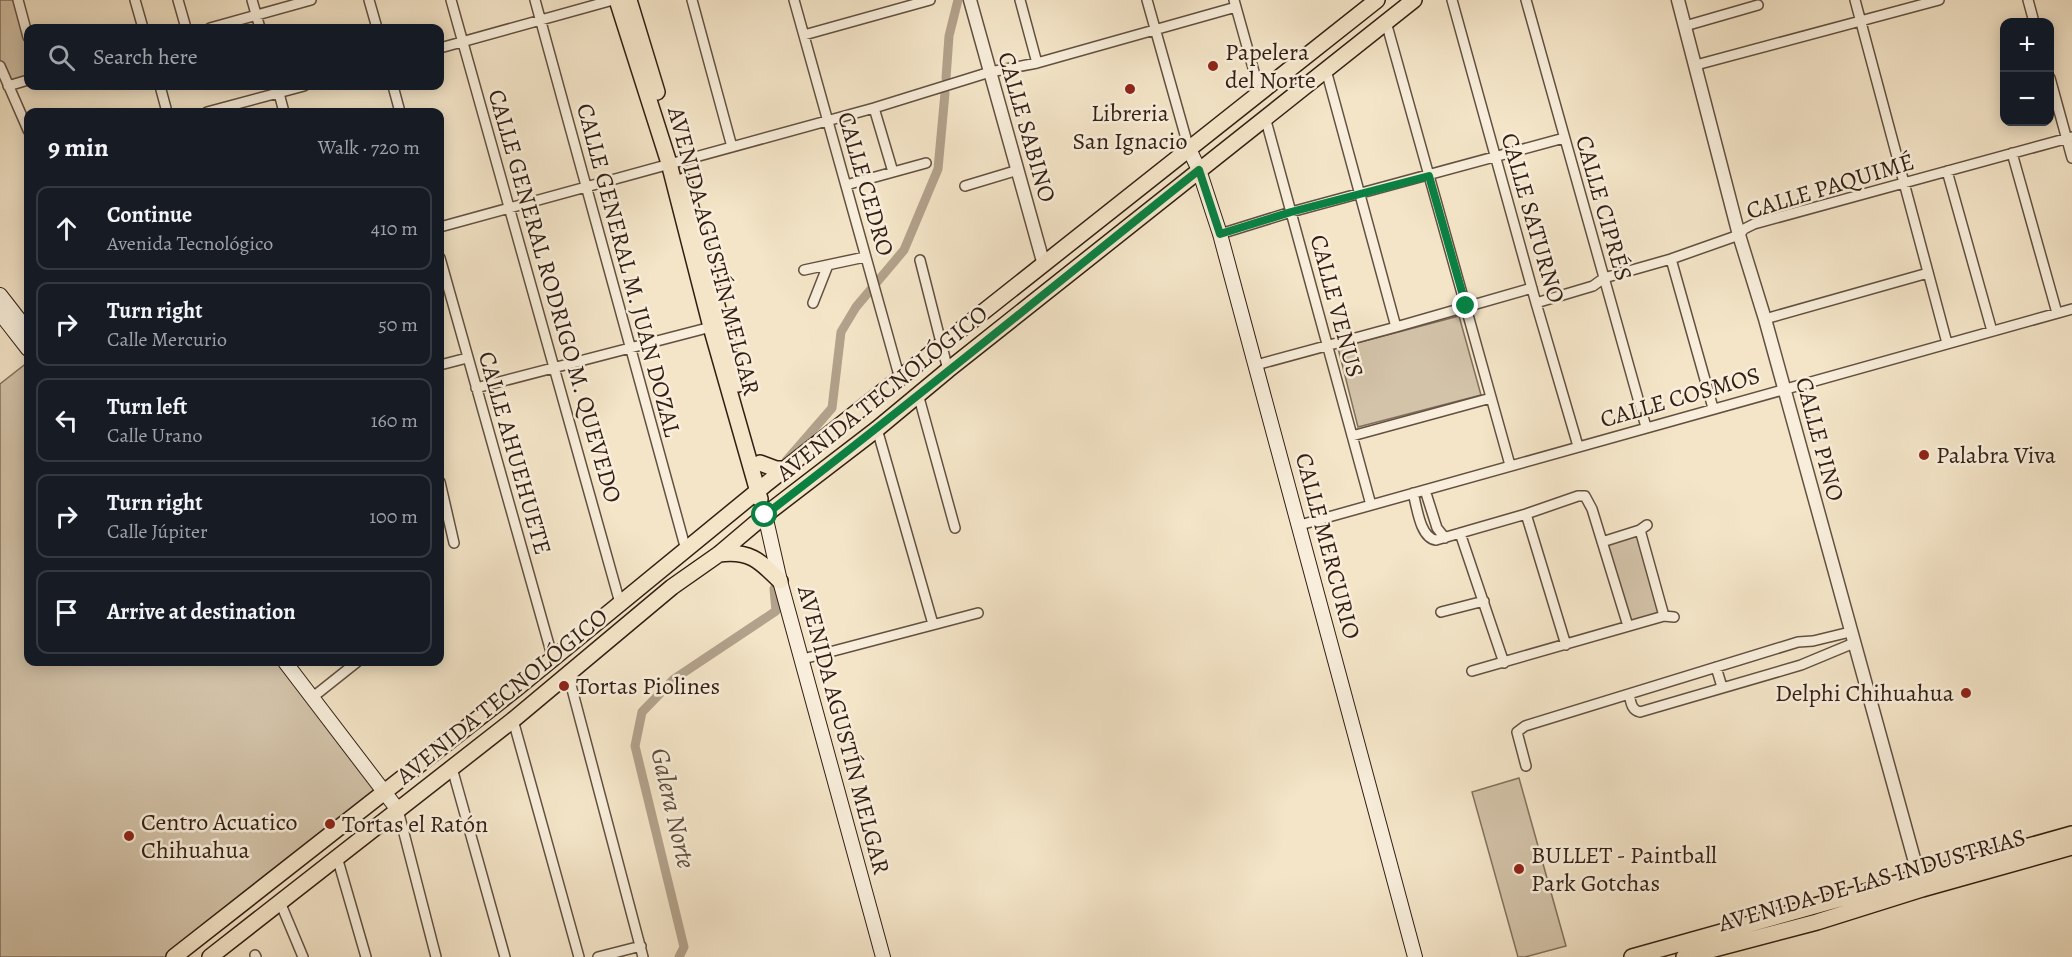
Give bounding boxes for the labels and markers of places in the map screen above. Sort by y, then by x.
place label: Papelera del Norte [1225,36,1316,96]
marker: Papelera del Norte [1206,59,1220,73]
marker: Libreria San Ignacio [1123,82,1137,96]
place label: Libreria San Ignacio [1073,97,1187,157]
place label: Palabra Viva [1936,439,2057,471]
marker: Palabra Viva [1917,448,1931,462]
place label: Tortas Piolines [576,670,720,702]
place label: Delphi Chihuahua [1775,677,1955,709]
marker: Tortas Piolines [557,679,571,693]
marker: Delphi Chihuahua [1959,686,1973,700]
place label: Centro Acuatico Chihuahua [141,806,298,866]
place label: Tortas el Ratón [342,808,488,840]
marker: Tortas el Ratón [323,817,337,831]
marker: Centro Acuatico Chihuahua [122,829,136,843]
place label: BULLET - Paintball Park Gotchas [1531,839,1717,899]
marker: BULLET - Paintball Park Gotchas [1512,862,1526,876]

